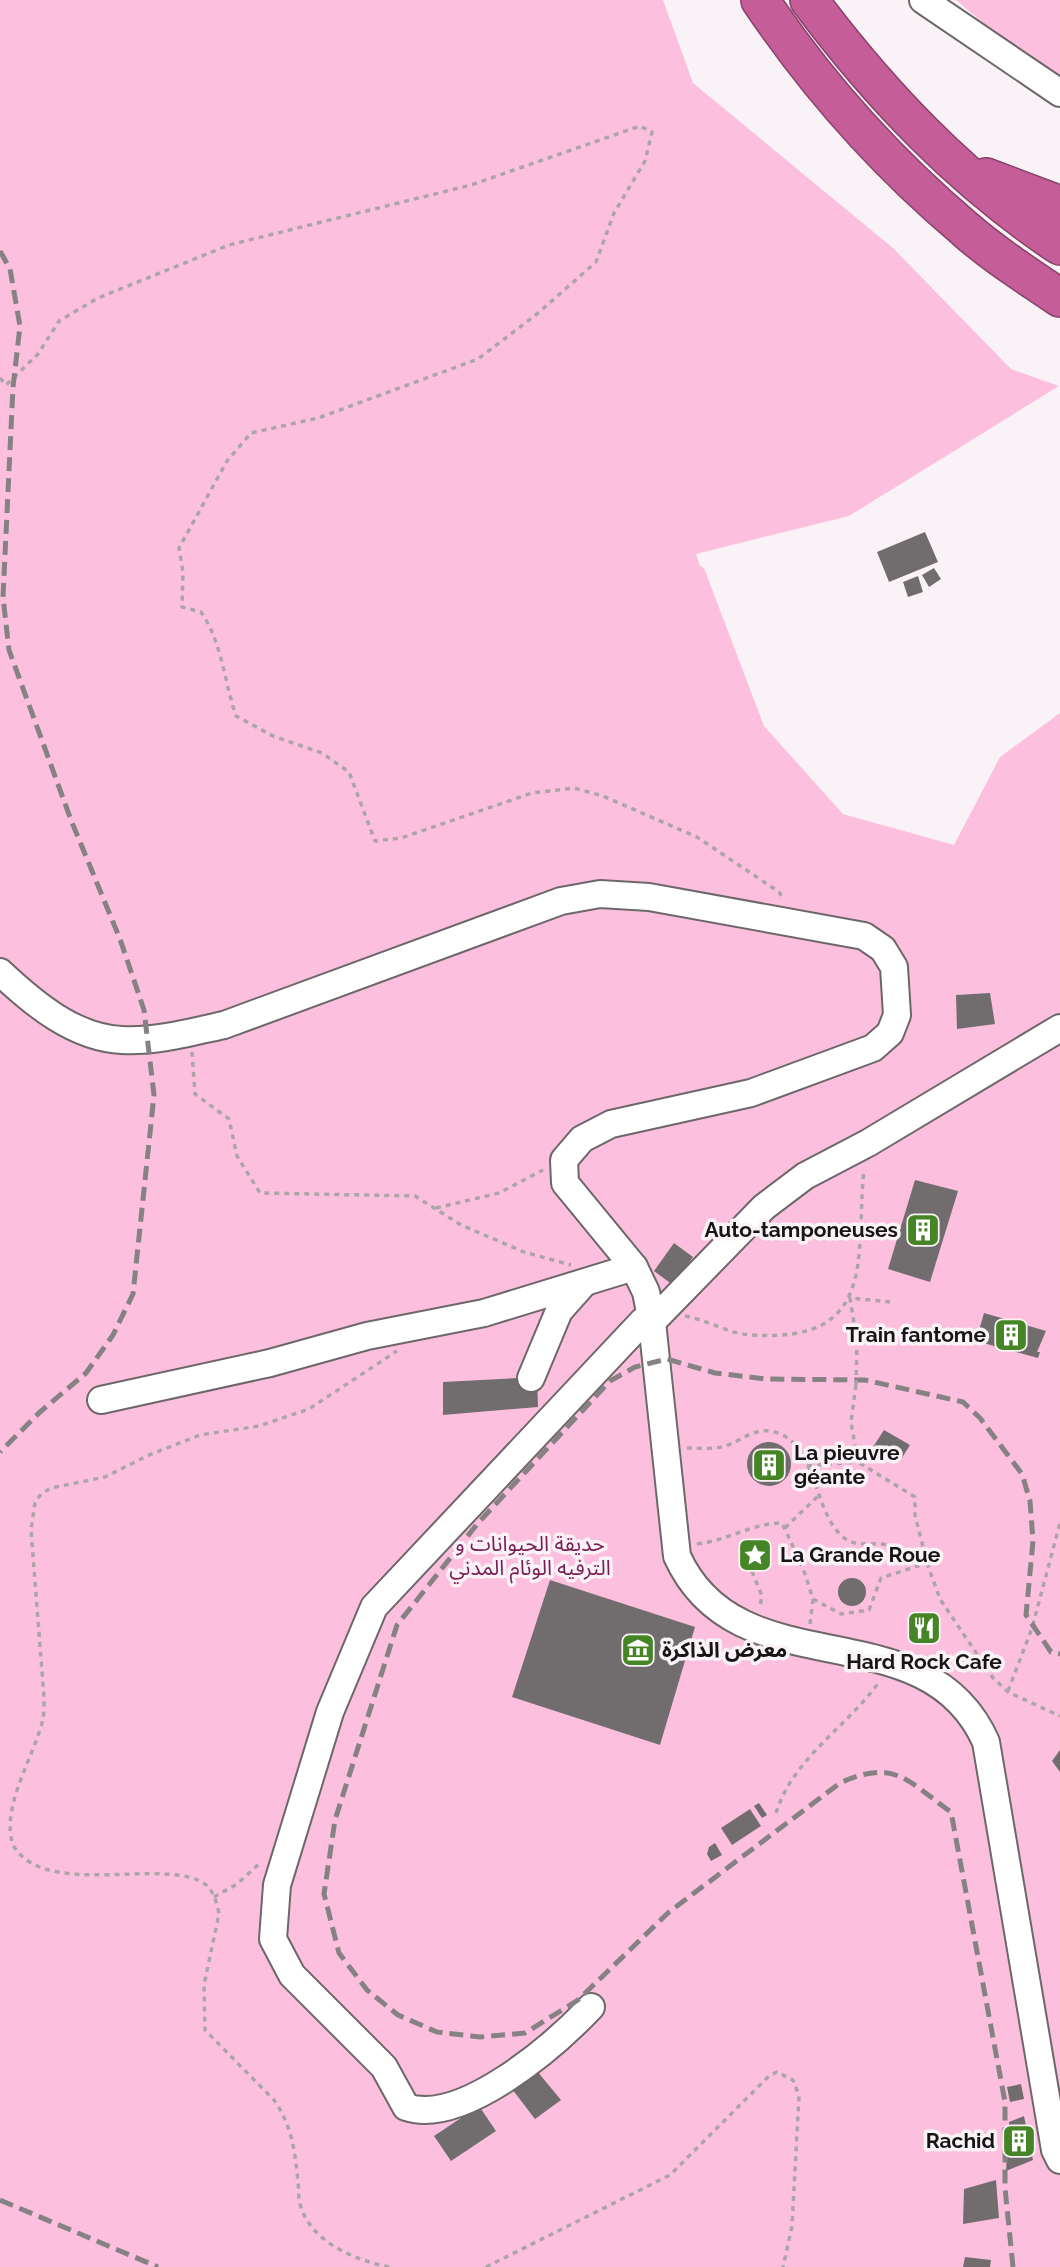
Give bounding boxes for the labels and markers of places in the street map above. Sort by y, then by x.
building icon: Auto-tamponeuses [904,1211,942,1249]
place label: Auto-tamponeuses [704,1217,898,1242]
building icon: Train fantome [992,1316,1030,1354]
place label: Train fantome [846,1322,986,1347]
place label: La pieuvre géante [794,1440,900,1489]
building icon: La pieuvre géante [750,1446,788,1484]
place icon: La Grande Roue [736,1536,774,1574]
place label: La Grande Roue [780,1542,941,1567]
restaurant icon: Hard Rock Cafe [905,1609,943,1647]
museum icon: معرض الذاكرة [619,1631,657,1669]
place label: معرض الذاكرة [662,1637,787,1662]
place label: Hard Rock Cafe [846,1649,1002,1674]
building icon: Rachid [1000,2122,1038,2160]
place label: Rachid [926,2128,995,2153]

